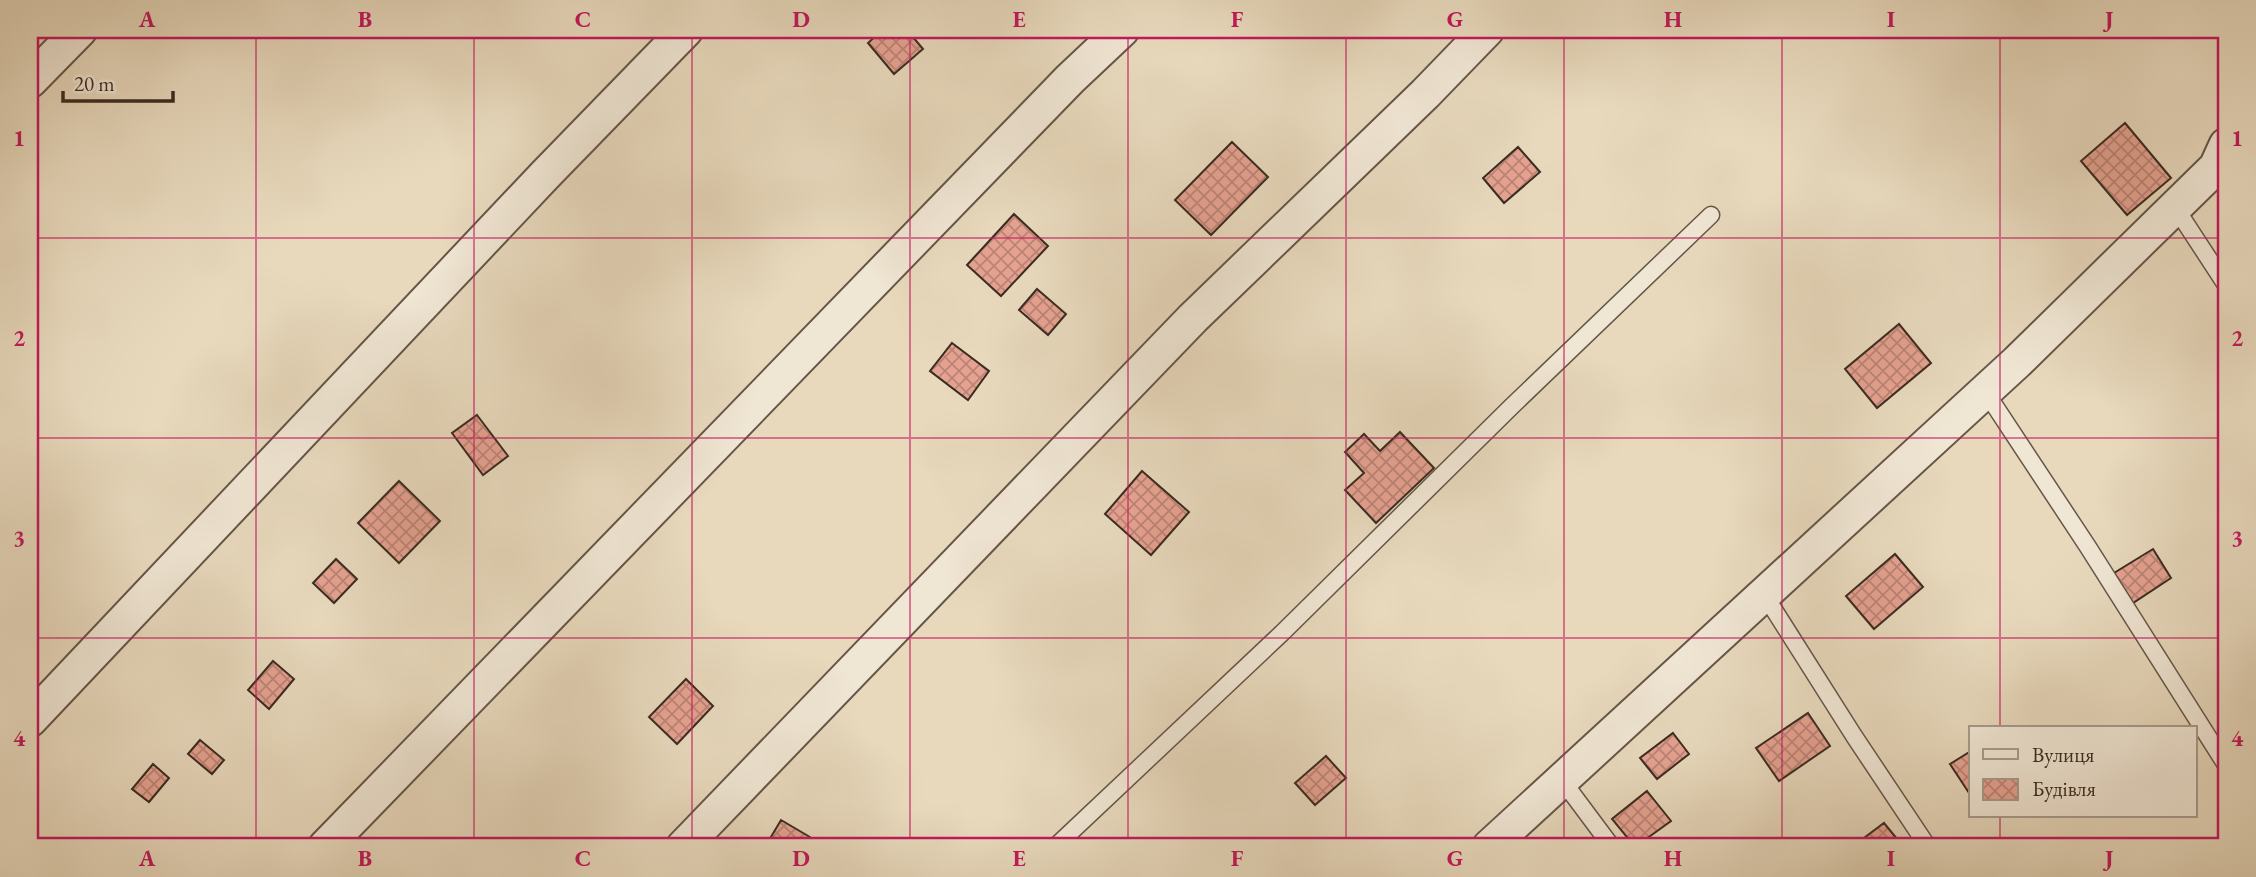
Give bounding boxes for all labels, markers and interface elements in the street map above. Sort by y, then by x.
text: A [138,4,156,34]
text: B [358,4,372,34]
text: C [575,4,591,34]
text: D [792,4,810,34]
text: E [1012,4,1026,34]
text: F [1231,4,1244,34]
text: G [1447,4,1463,34]
text: H [1664,4,1682,34]
text: I [1887,4,1895,34]
text: J [2103,4,2114,34]
scale bar [63,60,173,104]
text: 20 m [74,70,115,97]
text: 1 [13,123,25,153]
text: 1 [2231,123,2243,153]
text: 2 [13,323,25,353]
text: 2 [2231,323,2243,353]
text: 3 [13,523,25,553]
text: 3 [2231,523,2243,553]
text: 4 [13,723,26,753]
text: 4 [2231,723,2244,753]
legend [1969,726,2196,818]
text: Вулиця [2032,741,2094,768]
text: Будівля [2032,775,2096,802]
text: A [138,843,156,873]
text: B [358,843,372,873]
text: C [575,843,591,873]
text: D [792,843,810,873]
text: E [1012,843,1026,873]
text: F [1231,843,1244,873]
text: G [1447,843,1463,873]
text: H [1664,843,1682,873]
text: I [1887,843,1895,873]
text: J [2103,843,2114,873]

